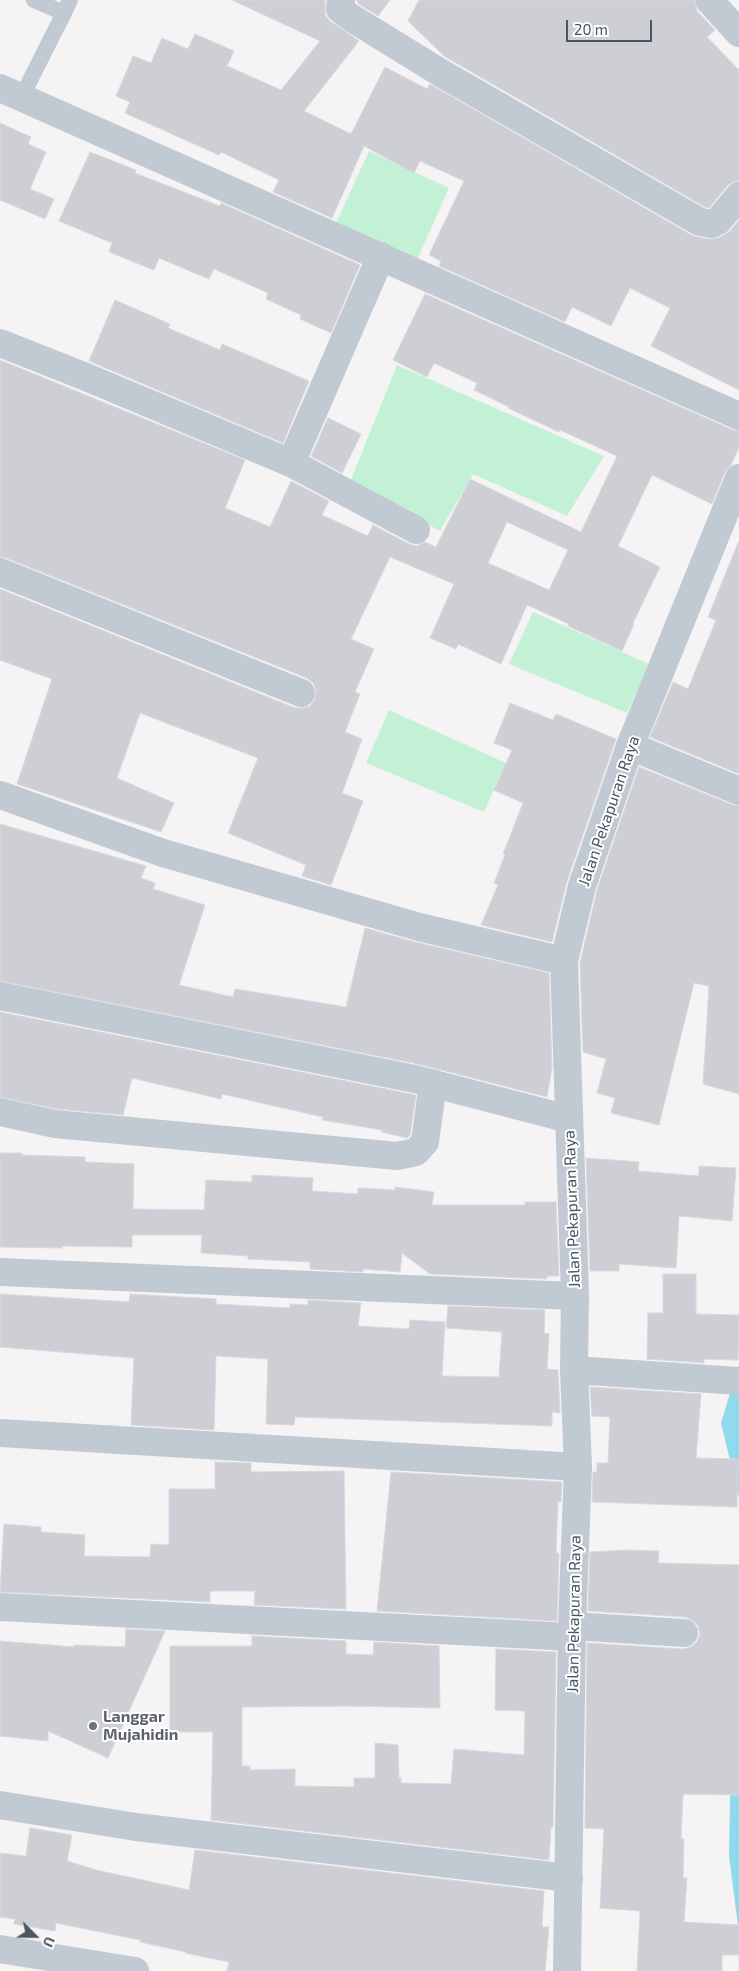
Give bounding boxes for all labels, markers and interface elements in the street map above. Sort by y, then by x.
scale bar [569,10,655,42]
text: 20 m [574,20,608,38]
street label: Jalan Pekapuran Raya [574,733,644,889]
street label: Jalan Pekapuran Raya [560,1130,584,1288]
street label: Jalan Pekapuran Raya [563,1535,585,1693]
place label: Langgar Mujahidin [103,1707,178,1745]
marker: Langgar Mujahidin [87,1720,99,1732]
north arrow [10,1911,60,1961]
text: U [40,1934,59,1950]

